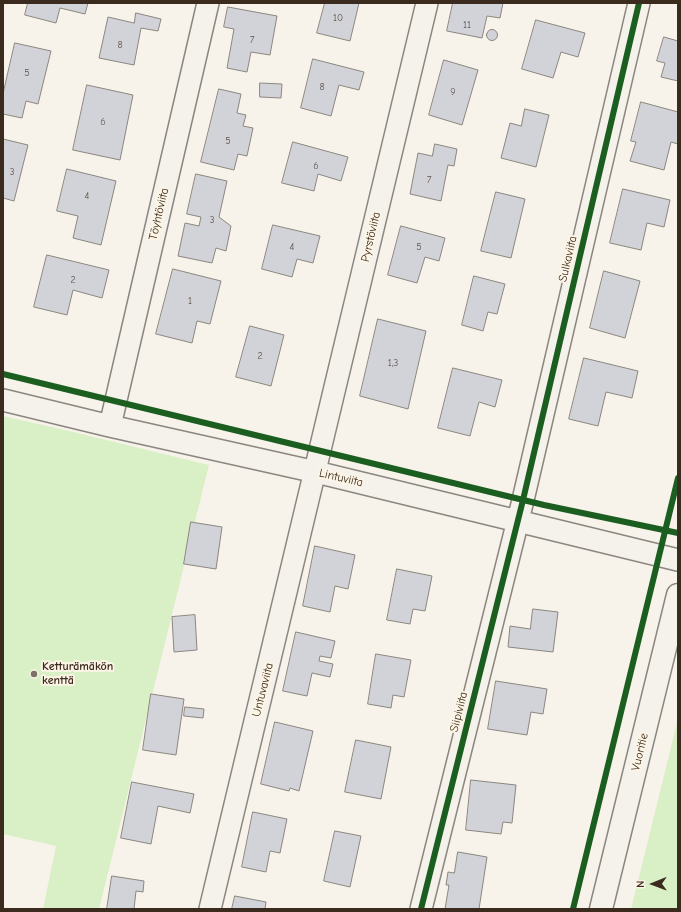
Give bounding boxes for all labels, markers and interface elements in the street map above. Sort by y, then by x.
house number: 10 [333,12,343,24]
house number: 11 [463,19,471,31]
house number: 7 [250,34,254,46]
house number: 8 [117,39,123,51]
house number: 5 [24,67,30,79]
house number: 8 [319,81,325,93]
house number: 9 [450,86,456,98]
house number: 6 [100,116,106,128]
house number: 5 [225,135,231,147]
house number: 6 [313,160,319,172]
house number: 3 [9,166,15,178]
house number: 7 [427,174,431,186]
street label: Töyhtöviita [146,186,172,242]
house number: 4 [85,190,89,202]
street label: Pyrstöviita [358,211,384,263]
house number: 3 [209,214,215,226]
street label: Sulkaviita [556,235,580,283]
house number: 4 [290,241,294,253]
house number: 5 [416,241,422,253]
house number: 2 [70,274,76,286]
house number: 1 [188,295,192,307]
house number: 2 [257,350,263,362]
house number: 1,3 [388,357,398,369]
street label: Lintuviita [318,466,364,490]
place label: Ketturämäkön kenttä [42,660,113,688]
street label: Untuvaviita [249,661,277,719]
marker: Ketturämäkön kenttä [29,669,39,679]
street label: Siipiviita [447,690,471,734]
street label: Vuoritie [628,732,652,772]
north arrow [633,864,673,904]
text: N [634,881,647,888]

